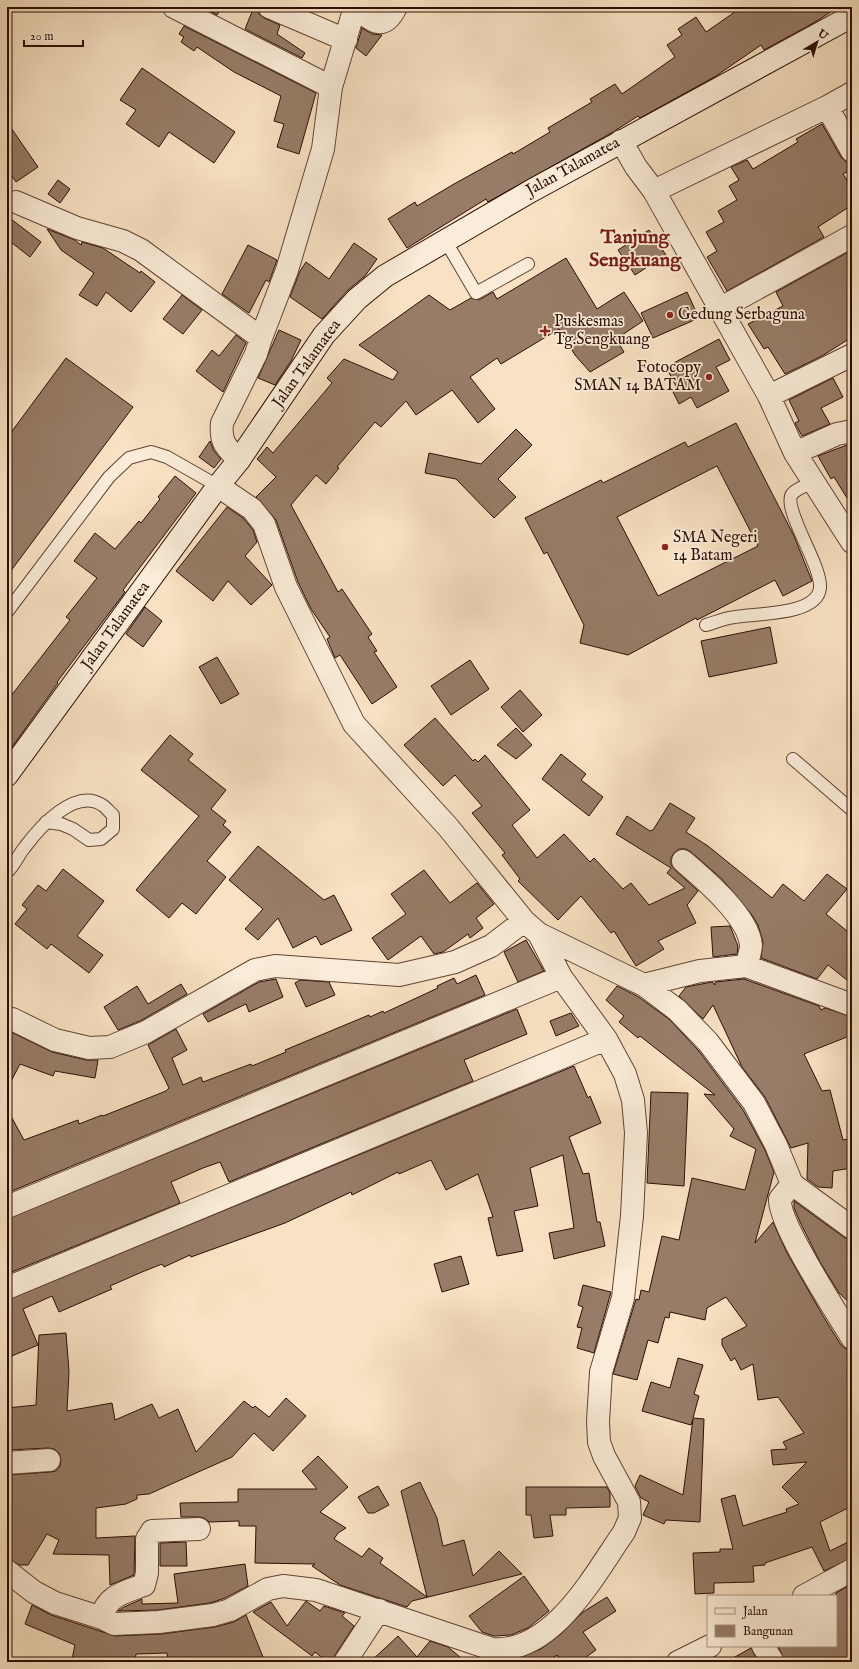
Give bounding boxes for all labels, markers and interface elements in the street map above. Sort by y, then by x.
scale bar [24,22,83,48]
north arrow [797,22,837,62]
text: U [814,26,831,44]
text: 20 m [30,29,53,44]
street label: Jalan Talamatea [521,133,623,202]
district label: Tanjung Sengkuang [589,225,682,273]
place label: Gedung Serbaguna [678,305,805,325]
marker: Gedung Serbaguna [665,310,675,320]
place label: Puskesmas Tg.Sengkuang [554,312,650,350]
street label: Jalan Talamatea [267,316,346,414]
marker: Puskesmas Tg.Sengkuang [539,325,551,337]
place label: Fotocopy SMAN 14 BATAM [574,358,701,396]
marker: Fotocopy SMAN 14 BATAM [704,372,714,382]
place label: SMA Negeri 14 Batam [673,528,758,566]
marker: SMA Negeri 14 Batam [660,542,670,552]
street label: Jalan Talamatea [76,578,155,676]
legend [707,1595,837,1647]
text: Jalan [741,1604,768,1620]
text: Bangunan [743,1624,794,1639]

